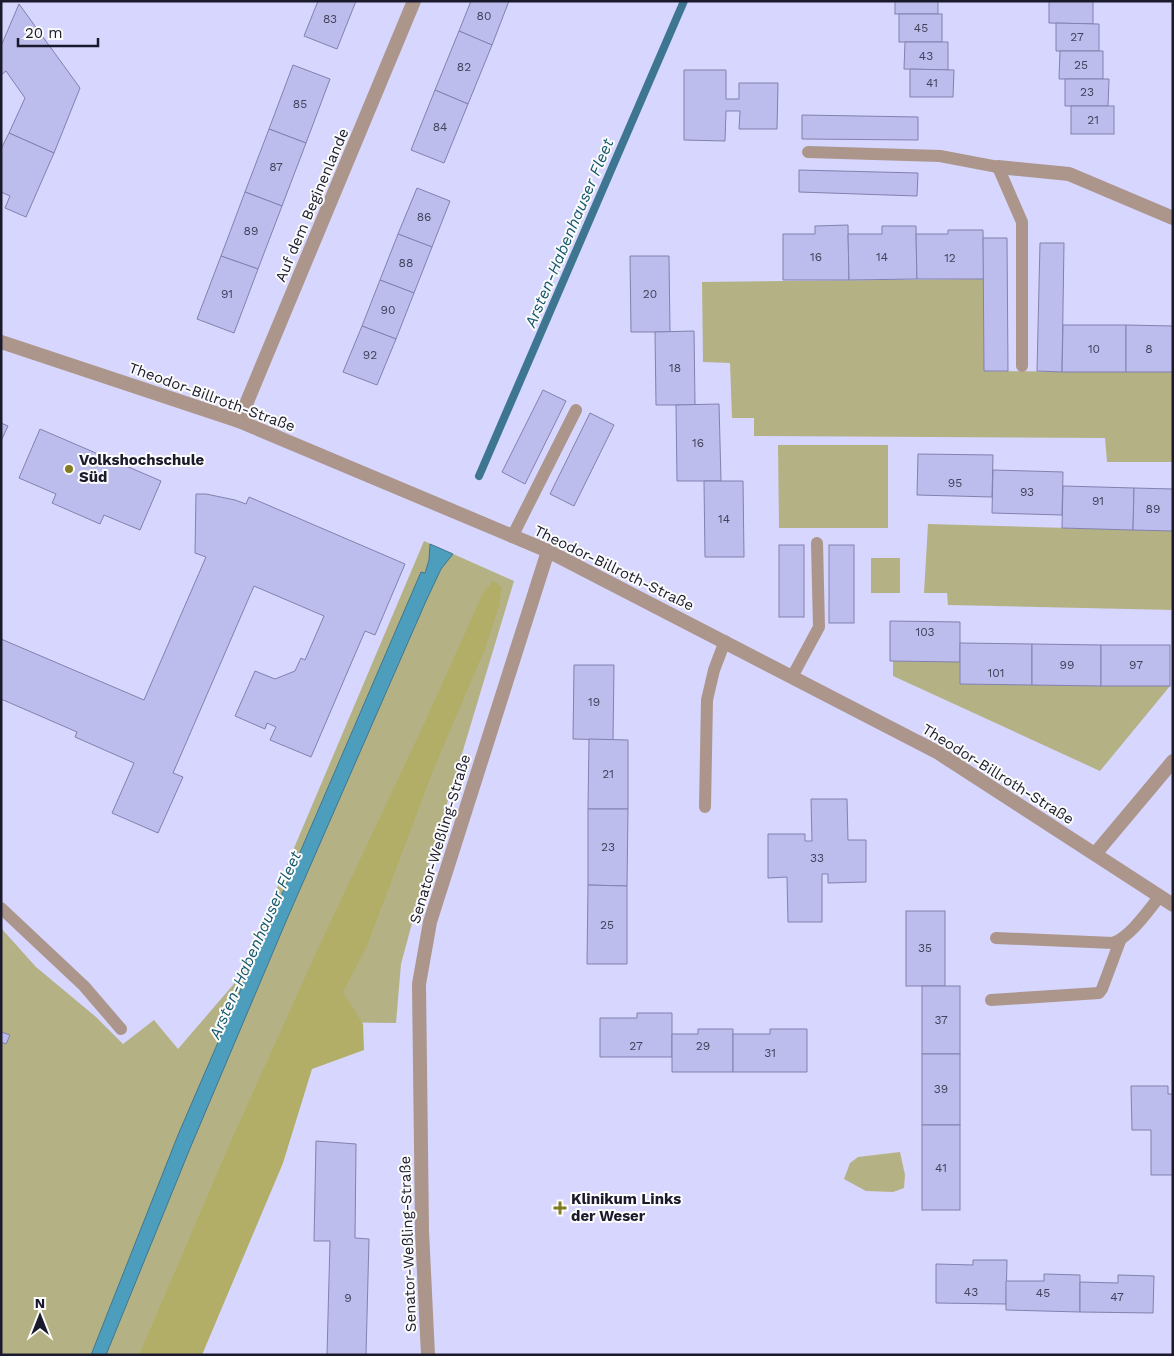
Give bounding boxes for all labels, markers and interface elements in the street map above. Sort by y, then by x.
house number: 80 [477,9,491,23]
house number: 83 [323,12,337,26]
scale bar [18,15,98,47]
house number: 45 [914,21,928,35]
text: 20 m [25,24,63,42]
house number: 27 [1070,30,1084,44]
house number: 43 [919,49,933,63]
house number: 25 [1074,58,1088,72]
house number: 82 [457,60,471,74]
house number: 41 [926,76,938,90]
house number: 23 [1080,85,1094,99]
house number: 85 [293,97,307,111]
house number: 21 [1087,113,1099,127]
house number: 84 [433,120,447,134]
street label: Auf dem Beginenlande [271,126,353,284]
water label: Arsten-Habenhauser Fleet [520,135,618,331]
house number: 87 [269,160,283,174]
house number: 86 [417,210,431,224]
house number: 89 [244,224,258,238]
house number: 16 [810,250,822,264]
house number: 14 [876,250,888,264]
house number: 12 [944,251,956,265]
house number: 88 [399,256,413,270]
house number: 91 [221,287,233,301]
house number: 20 [643,287,657,301]
house number: 90 [381,303,395,317]
house number: 10 [1088,342,1100,356]
house number: 8 [1145,342,1153,356]
house number: 92 [363,348,377,362]
street label: Theodor-Billroth-Straße [126,359,298,435]
house number: 18 [669,361,681,375]
house number: 16 [692,436,704,450]
place label: Volkshochschule Süd [79,451,205,486]
marker: Volkshochschule Süd [63,463,75,475]
house number: 95 [948,476,962,490]
house number: 93 [1020,485,1034,499]
house number: 91 [1092,494,1104,508]
house number: 89 [1146,502,1160,516]
house number: 14 [718,512,730,526]
street label: Theodor-Billroth-Straße [531,521,697,615]
house number: 103 [916,625,934,639]
house number: 99 [1060,658,1074,672]
house number: 97 [1129,658,1143,672]
house number: 101 [988,666,1004,680]
house number: 19 [588,695,600,709]
street label: Theodor-Billroth-Straße [919,720,1077,828]
street label: Senator-Weßling-Straße [406,752,474,926]
house number: 21 [602,767,614,781]
house number: 23 [601,840,615,854]
water label: Arsten-Habenhauser Fleet [205,848,305,1043]
house number: 33 [810,851,824,865]
house number: 25 [600,918,614,932]
house number: 35 [918,941,932,955]
house number: 37 [934,1013,948,1027]
house number: 27 [629,1039,643,1053]
house number: 29 [696,1039,710,1053]
house number: 31 [764,1046,776,1060]
house number: 39 [934,1082,948,1096]
street label: Senator-Weßling-Straße [396,1156,420,1332]
house number: 41 [935,1161,947,1175]
place label: Klinikum Links der Weser [571,1190,681,1225]
marker: Klinikum Links der Weser [553,1201,567,1215]
house number: 43 [964,1285,978,1299]
house number: 45 [1036,1286,1050,1300]
house number: 47 [1110,1290,1124,1304]
north arrow [15,1291,65,1341]
house number: 9 [344,1291,352,1305]
text: N [35,1295,45,1311]

